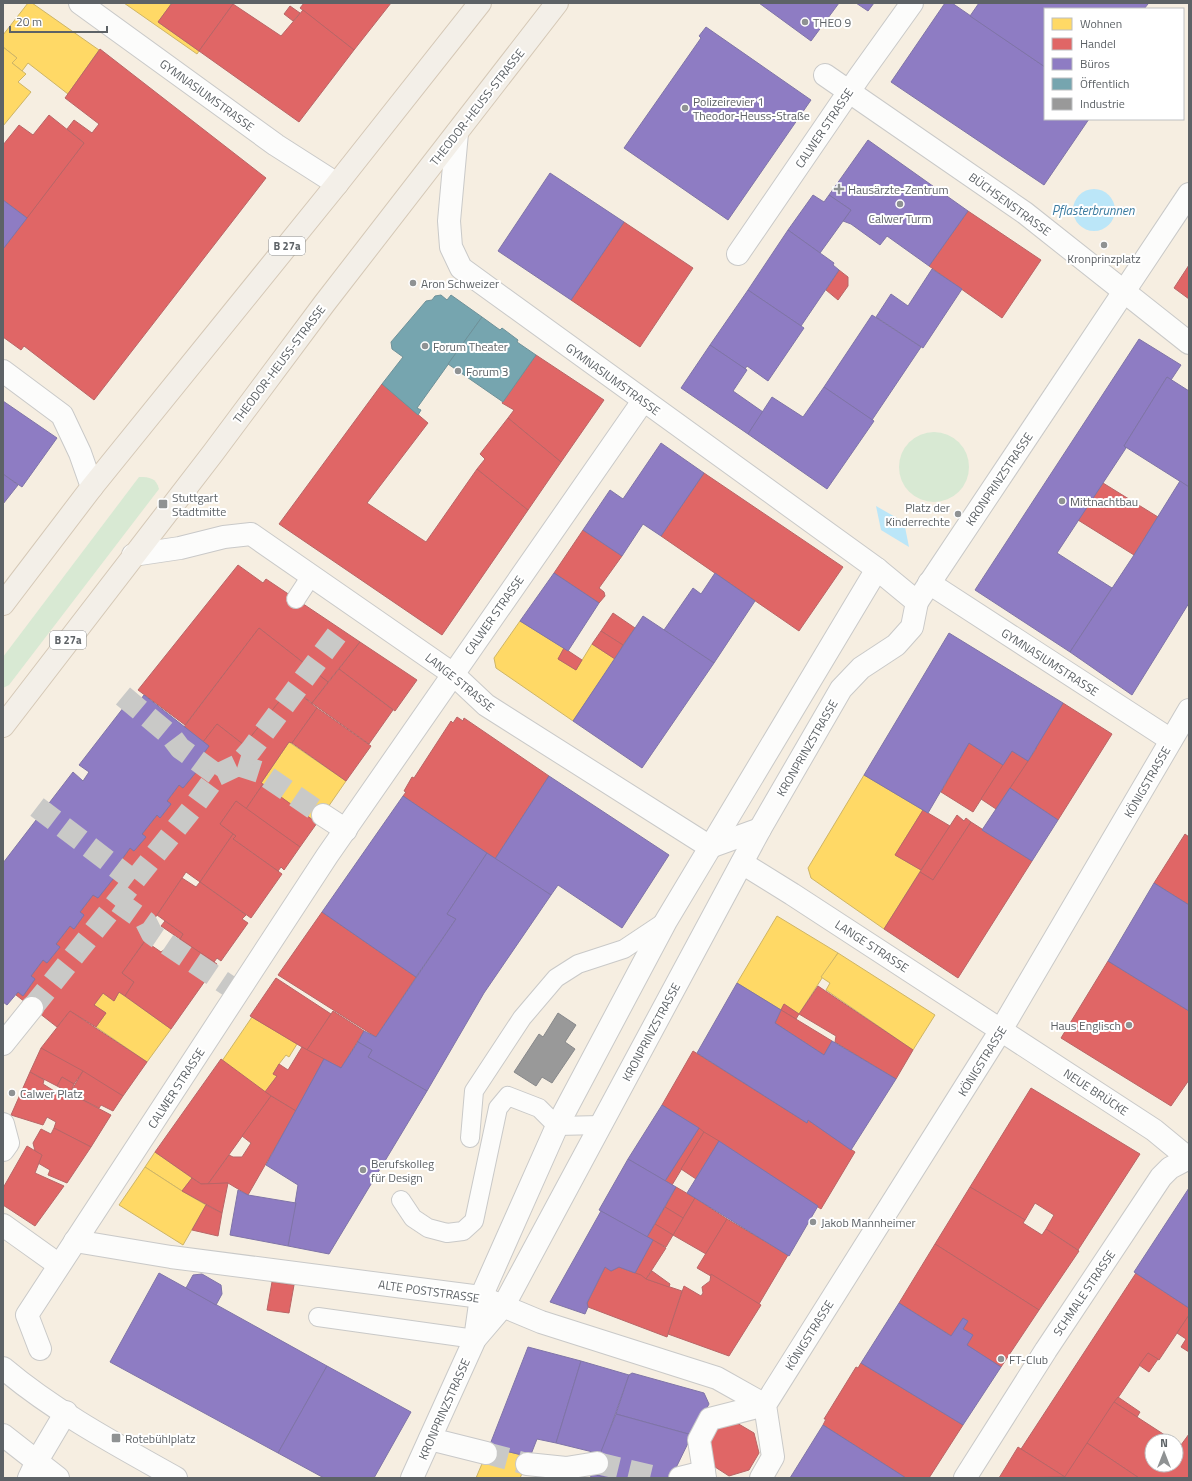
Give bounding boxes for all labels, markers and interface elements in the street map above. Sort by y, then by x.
scale bar [10,8,107,34]
legend [1044,8,1184,120]
text: 20 m [16,12,42,31]
place label: THEO 9 [813,13,852,32]
text: Wohnen [1080,14,1122,33]
marker: THEO 9 [800,17,810,27]
text: Handel [1080,34,1116,53]
street label: THEODOR-HEUSS-STRASSE [425,44,529,170]
street label: GYMNASIUMSTRASSE [156,54,259,136]
text: Büros [1080,54,1110,73]
text: Öffentlich [1080,74,1130,93]
street label: CALWER STRASSE [790,84,858,172]
place label: Polizeirevier 1 Theodor-Heuss-Straße [693,92,810,125]
text: Industrie [1080,94,1125,113]
marker: Polizeirevier 1 Theodor-Heuss-Straße [680,103,690,113]
street label: BÜCHSENSTRASSE [965,168,1055,241]
place label: Hausärzte-Zentrum [848,180,948,199]
marker: Hausärzte-Zentrum [833,183,845,195]
marker: Calwer Turm [895,199,905,209]
water label: Pflasterbrunnen [1052,200,1135,220]
place label: Calwer Turm [868,209,932,228]
road number: B 27a [269,237,305,255]
marker: Kronprinzplatz [1099,240,1109,250]
place label: Kronprinzplatz [1067,249,1141,268]
place label: Aron Schweizer [421,274,499,293]
marker: Aron Schweizer [408,278,418,288]
street label: THEODOR-HEUSS-STRASSE [228,300,330,427]
place label: Forum Theater [433,337,508,356]
street label: GYMNASIUMSTRASSE [562,338,665,420]
marker: Forum Theater [420,341,430,351]
place label: Forum 3 [466,362,508,381]
marker: Forum 3 [453,366,463,376]
street label: KRONPRINZSTRASSE [961,428,1038,530]
place label: Stuttgart Stadtmitte [172,488,226,521]
place label: Mittnachtbau [1070,492,1138,511]
marker: Mittnachtbau [1057,496,1067,506]
marker: Stuttgart Stadtmitte [157,498,169,510]
place label: Platz der Kinderrechte [886,498,950,531]
marker: Platz der Kinderrechte [953,509,963,519]
street label: CALWER STRASSE [460,571,529,659]
street label: GYMNASIUMSTRASSE [997,623,1103,701]
road number: B 27a [50,631,86,649]
street label: LANGE STRASSE [421,648,499,716]
street label: KRONPRINZSTRASSE [771,696,843,800]
street label: KÖNIGSTRASSE [1119,742,1175,821]
street label: LANGE STRASSE [831,915,913,977]
street label: KRONPRINZSTRASSE [617,979,685,1085]
place label: Haus Englisch [1050,1016,1121,1035]
marker: Haus Englisch [1124,1020,1134,1030]
street label: KÖNIGSTRASSE [953,1022,1011,1100]
street label: CALWER STRASSE [143,1044,209,1132]
street label: NEUE BRÜCKE [1060,1064,1133,1120]
place label: Calwer Platz [20,1084,83,1103]
marker: Calwer Platz [7,1088,17,1098]
place label: Berufskolleg für Design [371,1154,434,1187]
marker: Berufskolleg für Design [358,1165,368,1175]
place label: Jakob Mannheimer [821,1213,916,1232]
marker: Jakob Mannheimer [808,1217,818,1227]
street label: SCHMALE STRASSE [1048,1246,1120,1340]
street label: ALTE POSTSTRASSE [377,1274,481,1308]
street label: KÖNIGSTRASSE [780,1296,838,1374]
place label: FT-Club [1009,1350,1048,1369]
marker: FT-Club [996,1354,1006,1364]
street label: KRONPRINZSTRASSE [413,1355,475,1463]
place label: Rotebühlplatz [125,1429,196,1448]
marker: Rotebühlplatz [110,1432,122,1444]
north arrow [1144,1433,1184,1473]
text: N [1160,1435,1168,1451]

